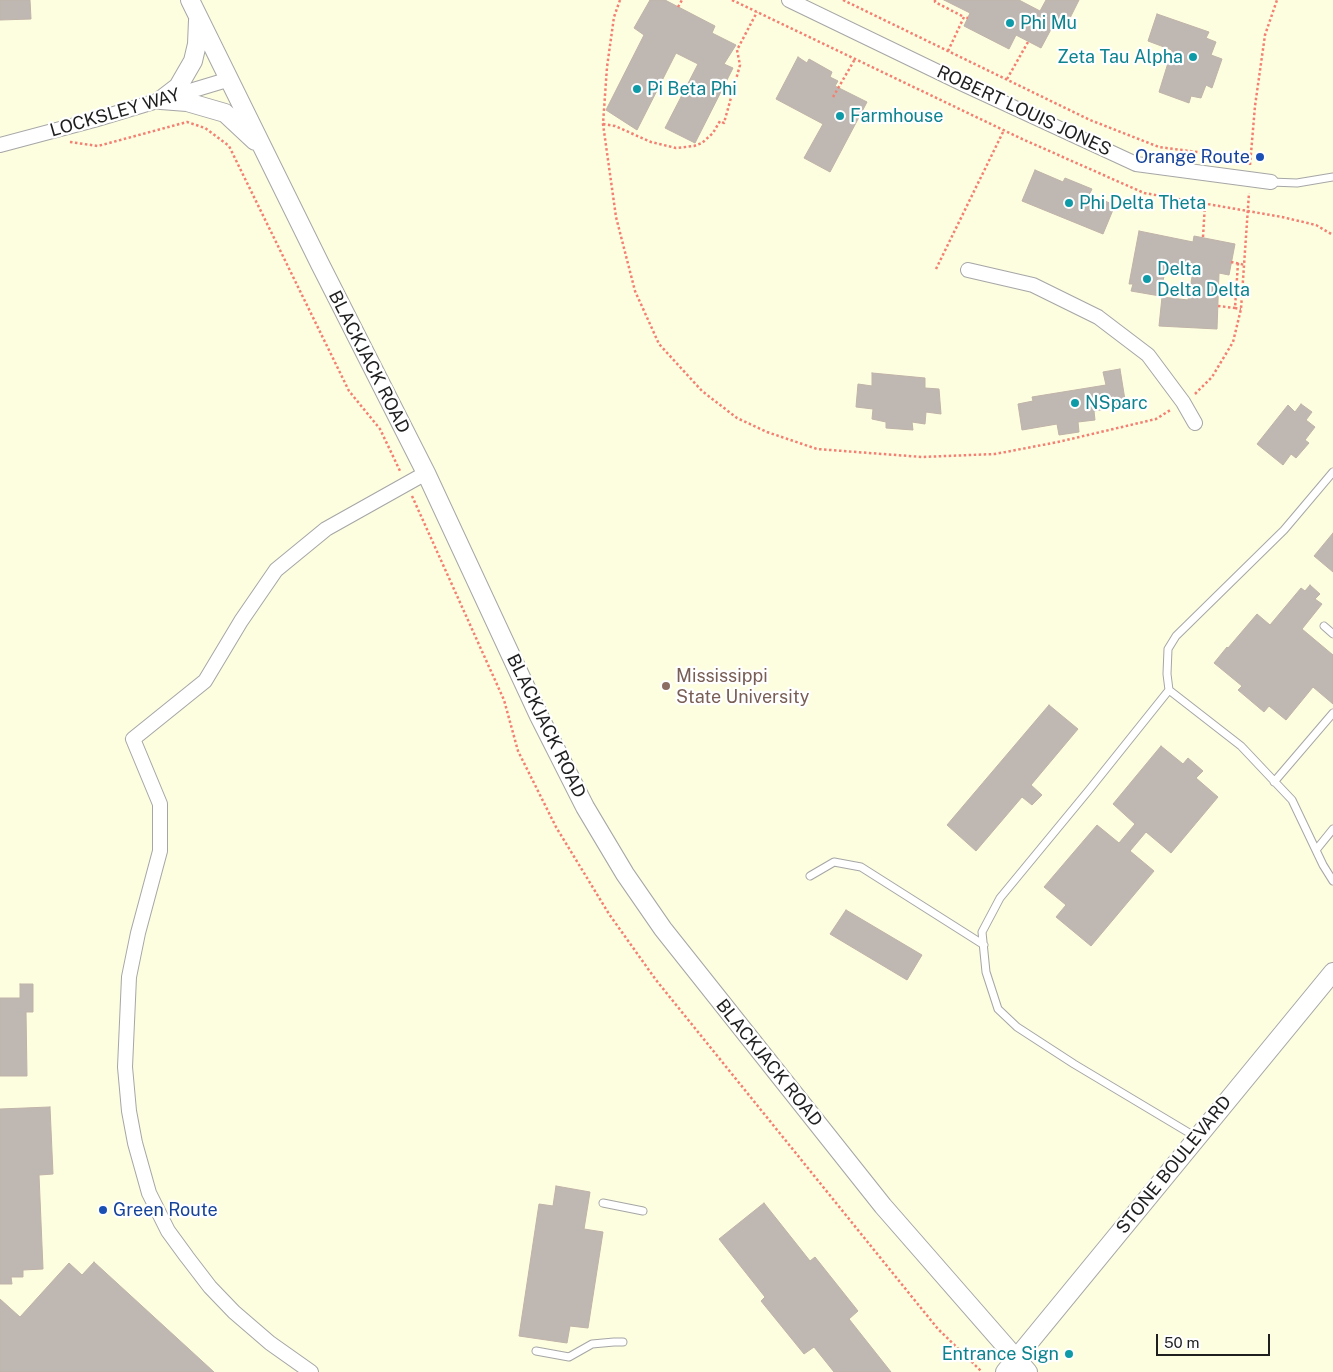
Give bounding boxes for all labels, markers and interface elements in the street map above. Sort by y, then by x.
place label: Phi Mu [1020,12,1077,34]
marker: Phi Mu [1004,17,1016,29]
place label: Zeta Tau Alpha [1057,46,1183,68]
marker: Zeta Tau Alpha [1187,51,1199,63]
street label: ROBERT LOUIS JONES [933,61,1115,161]
place label: Pi Beta Phi [647,78,737,100]
marker: Pi Beta Phi [631,83,643,95]
street label: LOCKSLEY WAY [48,84,182,142]
place label: Farmhouse [850,105,943,127]
marker: Farmhouse [834,110,846,122]
place label: Orange Route [1135,146,1250,168]
marker: Orange Route [1254,151,1266,163]
place label: Phi Delta Theta [1079,192,1206,214]
marker: Phi Delta Theta [1063,197,1075,209]
place label: Delta Delta Delta [1157,258,1250,300]
marker: Delta Delta Delta [1141,273,1153,285]
street label: BLACKJACK ROAD [324,287,414,437]
place label: NSparc [1085,392,1148,414]
marker: NSparc [1069,397,1081,409]
street label: BLACKJACK ROAD [502,651,590,801]
place label: Mississippi State University [676,665,809,708]
marker: Mississippi State University [660,680,672,692]
street label: BLACKJACK ROAD [711,995,827,1131]
street label: STONE BOULEVARD [1112,1092,1236,1238]
place label: Green Route [113,1199,218,1221]
marker: Green Route [97,1204,109,1216]
scale bar [1158,1324,1272,1356]
text: 50 m [1164,1334,1199,1351]
place label: Entrance Sign [942,1343,1059,1365]
marker: Entrance Sign [1063,1348,1075,1360]

